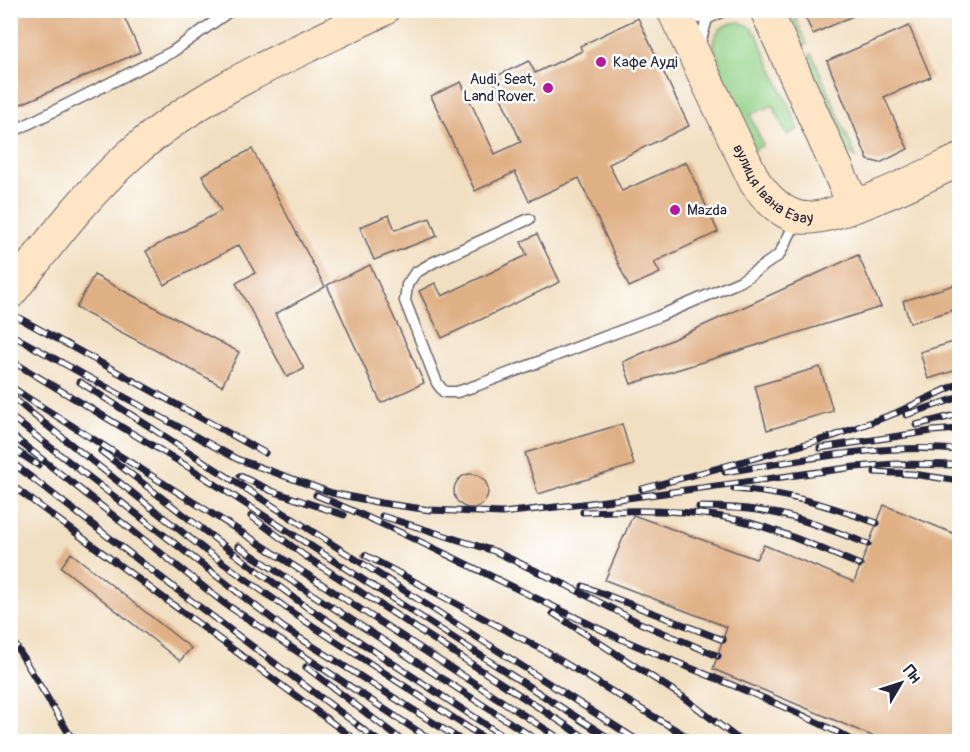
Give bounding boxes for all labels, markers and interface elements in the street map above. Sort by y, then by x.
place label: Кафе Ауді [613,53,678,72]
marker: Кафе Ауді [594,55,608,69]
place label: Audi, Seat, Land Rover. [463,70,536,106]
marker: Audi, Seat, Land Rover. [541,81,555,95]
street label: вулиця Івана Езау [729,141,814,227]
place label: Mazda [687,201,727,220]
marker: Mazda [668,203,682,217]
north arrow [871,653,931,713]
text: Пн [899,661,925,687]

